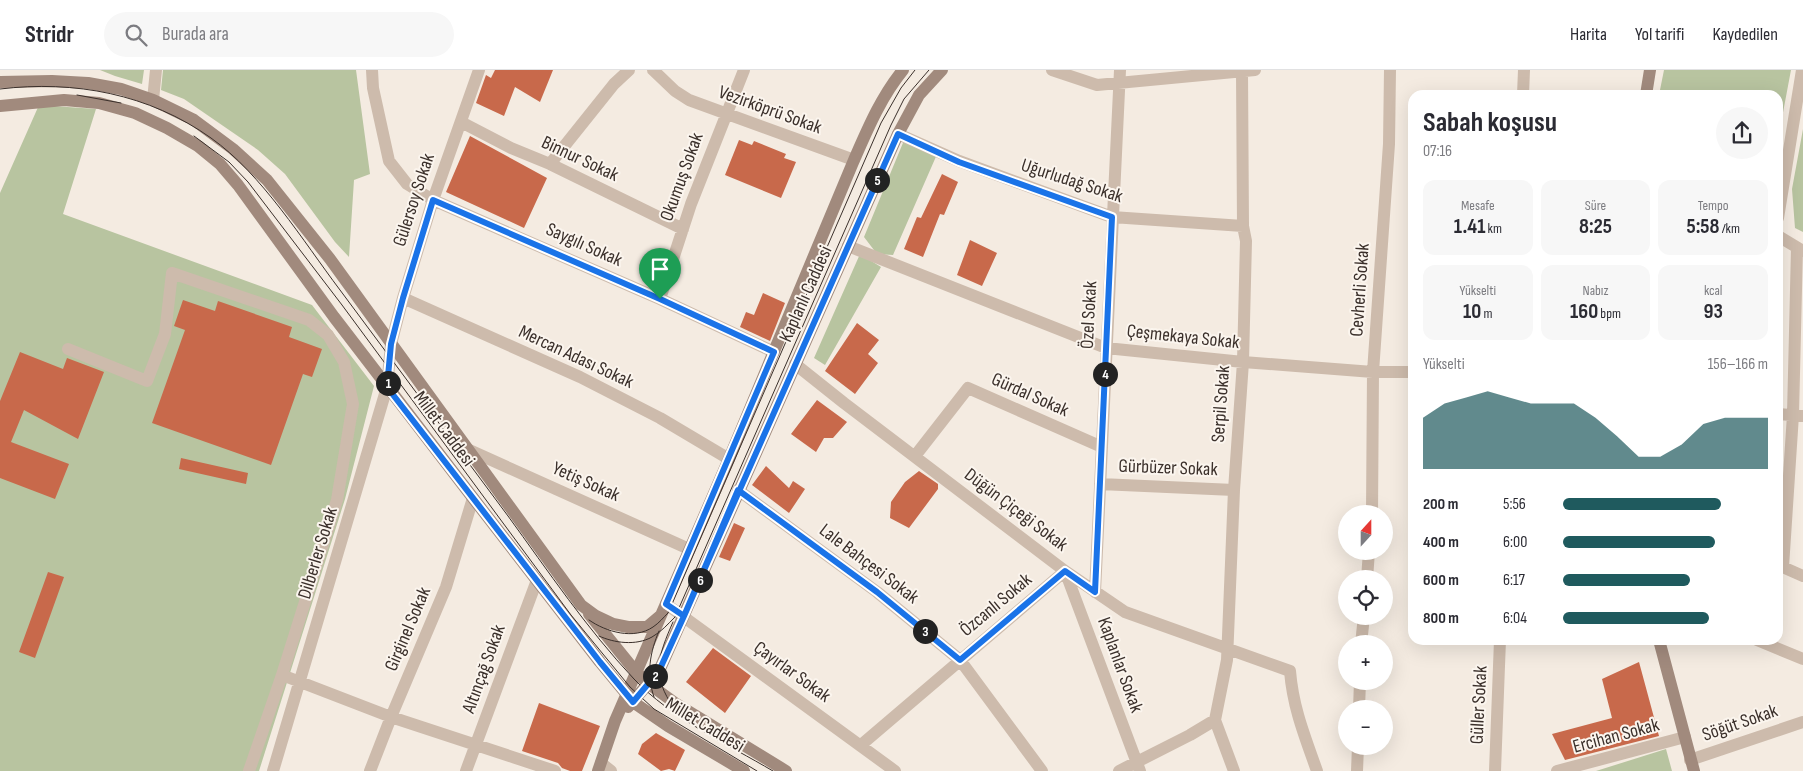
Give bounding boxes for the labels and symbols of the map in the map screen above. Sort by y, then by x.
street label: Vezirköprü Sokak [715,81,826,140]
street label: Okumuş Sokak [655,129,709,224]
street label: Binnur Sokak [538,131,623,187]
street label: Gülersoy Sokak [388,150,440,249]
street label: Uğurludağ Sokak [1018,154,1126,208]
pin: 5 [864,168,890,192]
street label: Saygılı Sokak [542,218,626,272]
street label: Kaplanlı Caddesi [775,242,837,346]
street label: Cevherli Sokak [1345,242,1375,337]
pin [639,248,681,299]
street label: Özel Sokak [1076,280,1102,350]
street label: Mercan Adası Sokak [515,320,638,394]
street label: Çeşmekaya Sokak [1126,320,1241,354]
pin: 4 [1092,362,1118,386]
street label: Serpil Sokak [1207,364,1235,443]
street label: Gürdal Sokak [988,368,1073,423]
pin: 1 [376,370,400,396]
street label: Millet Caddesi [408,387,480,471]
street label: Gürbüzer Sokak [1118,455,1219,481]
street label: Yetiş Sokak [549,457,624,507]
street label: Düğün Çiçeği Sokak [960,464,1073,557]
street label: Dilberler Sokak [293,504,343,602]
north arrow [1338,505,1392,560]
street label: Lale Bahçesi Sokak [815,519,924,609]
pin: 6 [688,568,712,592]
street label: Özcanlı Sokak [955,568,1037,642]
street label: Girginel Sokak [380,583,436,675]
street label: Kaplanlar Sokak [1092,614,1148,717]
pin: 3 [912,618,938,644]
street label: Altınçağ Sokak [457,621,511,717]
street label: Çayırlar Sokak [749,636,836,708]
pin: 2 [642,664,668,688]
street label: Güller Sokak [1465,664,1493,745]
street label: Millet Caddesi [661,692,749,758]
street label: Söğüt Sokak [1699,699,1781,747]
street label: Ercihan Sokak [1570,713,1662,759]

